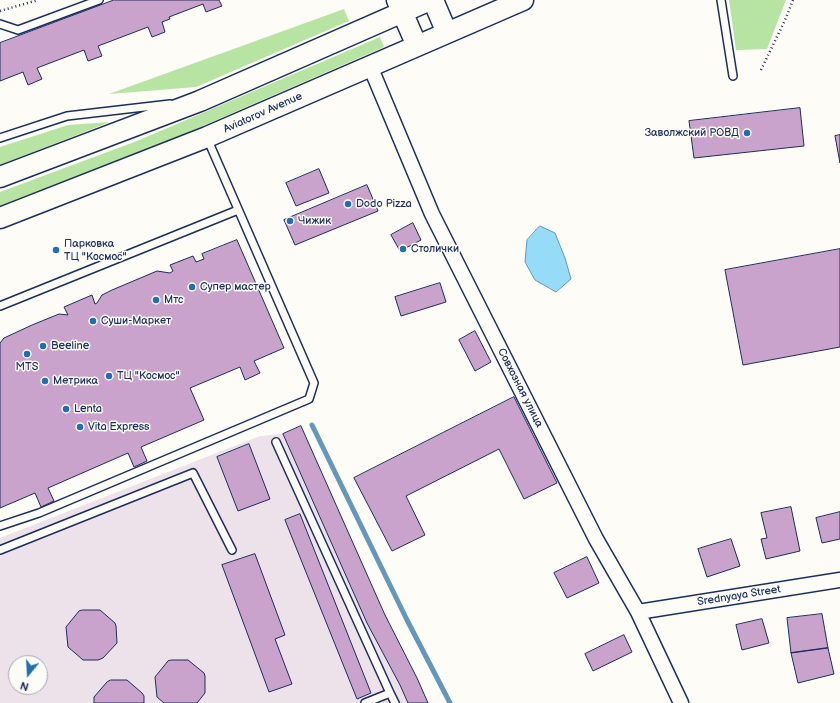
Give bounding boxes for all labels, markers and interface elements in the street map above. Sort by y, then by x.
street label: Aviatorov Avenue [222,90,304,136]
place label: Заволжский РОВД [645,126,739,140]
marker: Заволжский РОВД [742,128,752,138]
place label: Dodo Pizza [356,197,412,211]
marker: Dodo Pizza [343,199,353,209]
place label: Чижик [298,214,331,228]
marker: Чижик [285,216,295,226]
place label: Парковка ТЦ "Космос" [64,237,127,263]
place label: Столички [411,242,459,256]
marker: Столички [398,244,408,254]
marker: Парковка ТЦ "Космос" [51,245,61,255]
place label: Супер мастер [200,280,271,294]
marker: Супер мастер [187,282,197,292]
place label: Мтс [164,293,183,307]
marker: Мтс [151,295,161,305]
place label: Суши-Маркет [101,314,171,328]
marker: Суши-Маркет [88,316,98,326]
place label: Beeline [51,339,89,353]
marker: Beeline [38,341,48,351]
street label: Совхозная улица [494,346,546,430]
marker: MTS [22,349,32,359]
place label: MTS [16,360,38,374]
place label: ТЦ "Космос" [117,369,180,383]
marker: ТЦ "Космос" [104,371,114,381]
place label: Метрика [53,374,98,388]
marker: Метрика [40,376,50,386]
place label: Lenta [74,402,102,416]
marker: Lenta [61,404,71,414]
place label: Vita Express [88,420,150,434]
marker: Vita Express [75,422,85,432]
street label: Srednyaya Street [696,583,782,609]
north arrow [8,655,48,695]
text: N [19,678,30,693]

